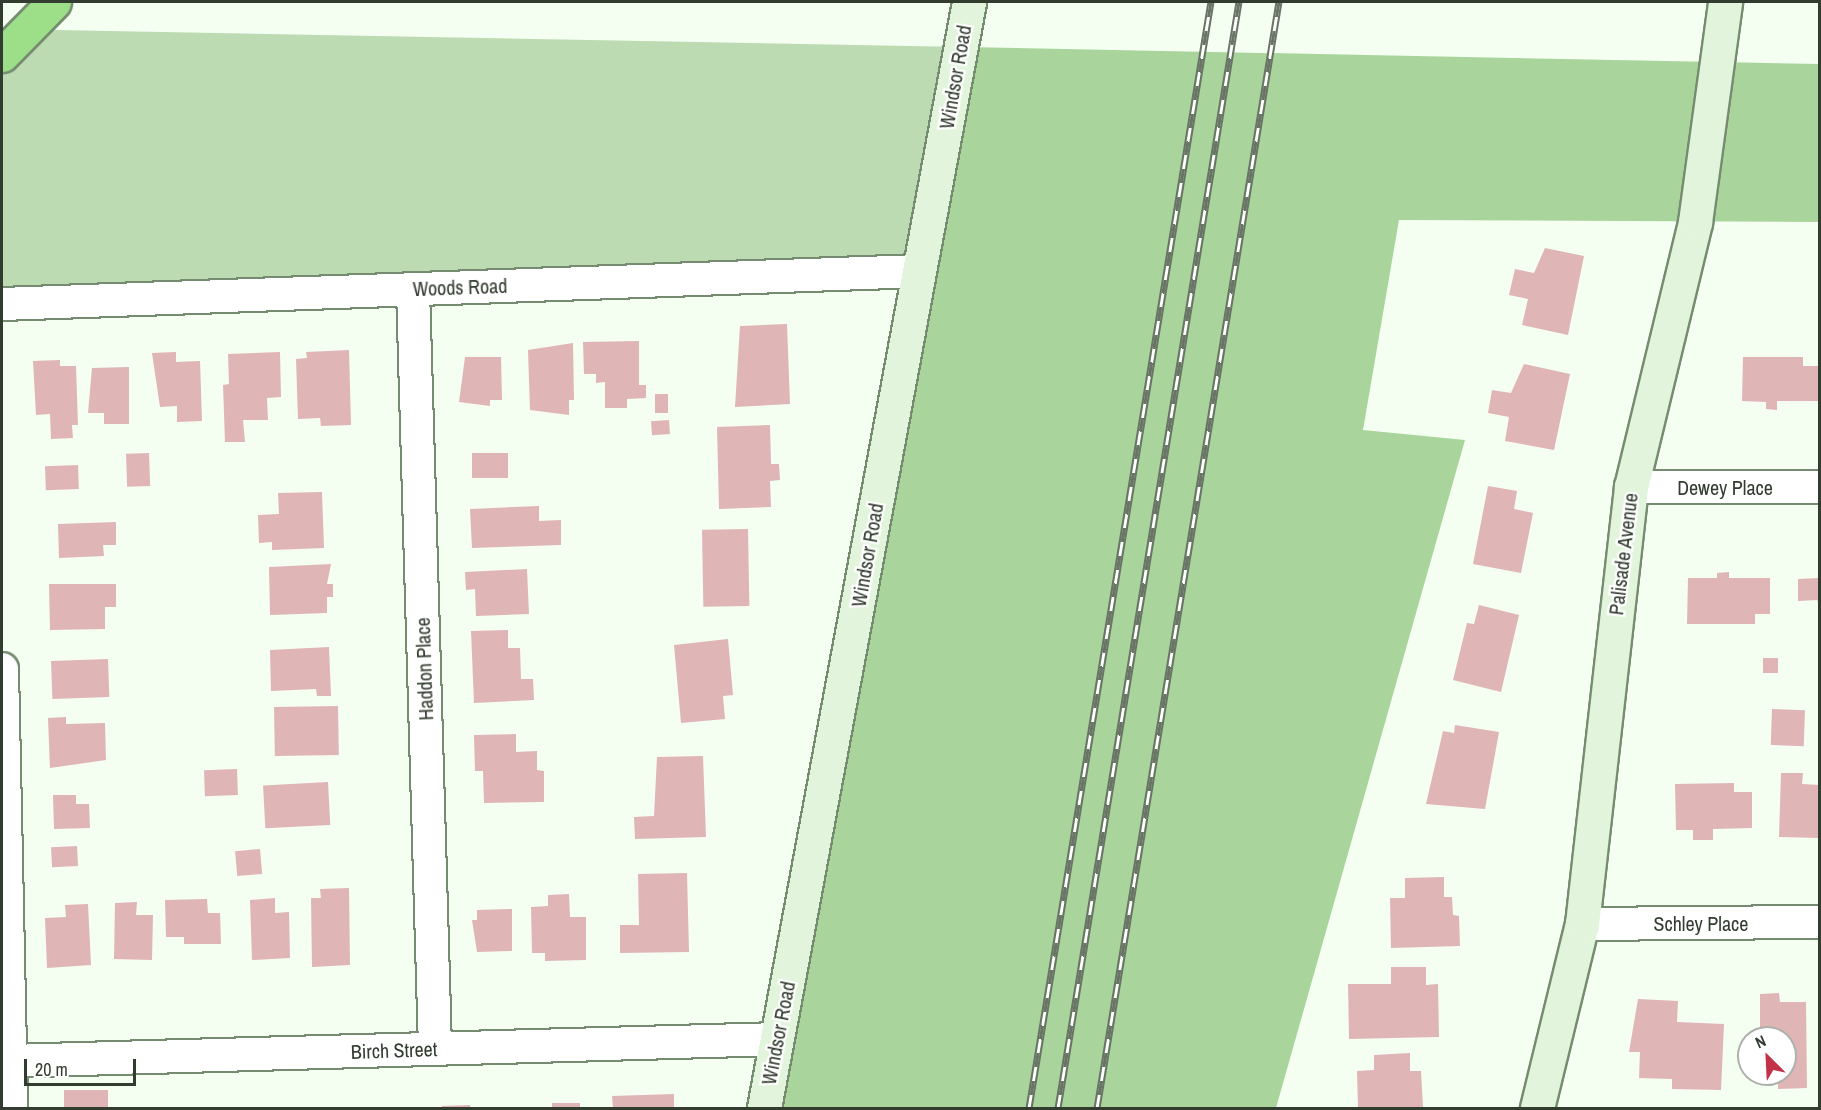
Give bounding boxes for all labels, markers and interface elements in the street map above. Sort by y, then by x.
street label: Windsor Road [934,23,976,131]
street label: Woods Road [412,273,508,301]
street label: Dewey Place [1677,475,1773,499]
street label: Palisade Avenue [1604,491,1642,617]
street label: Windsor Road [846,501,888,609]
street label: Haddon Place [410,617,438,721]
street label: Schley Place [1654,911,1748,935]
street label: Windsor Road [756,979,800,1087]
north arrow [1737,1026,1797,1086]
text: N [1752,1029,1769,1053]
street label: Birch Street [350,1036,438,1064]
scale bar [27,1047,140,1085]
text: 20 m [35,1057,68,1082]

